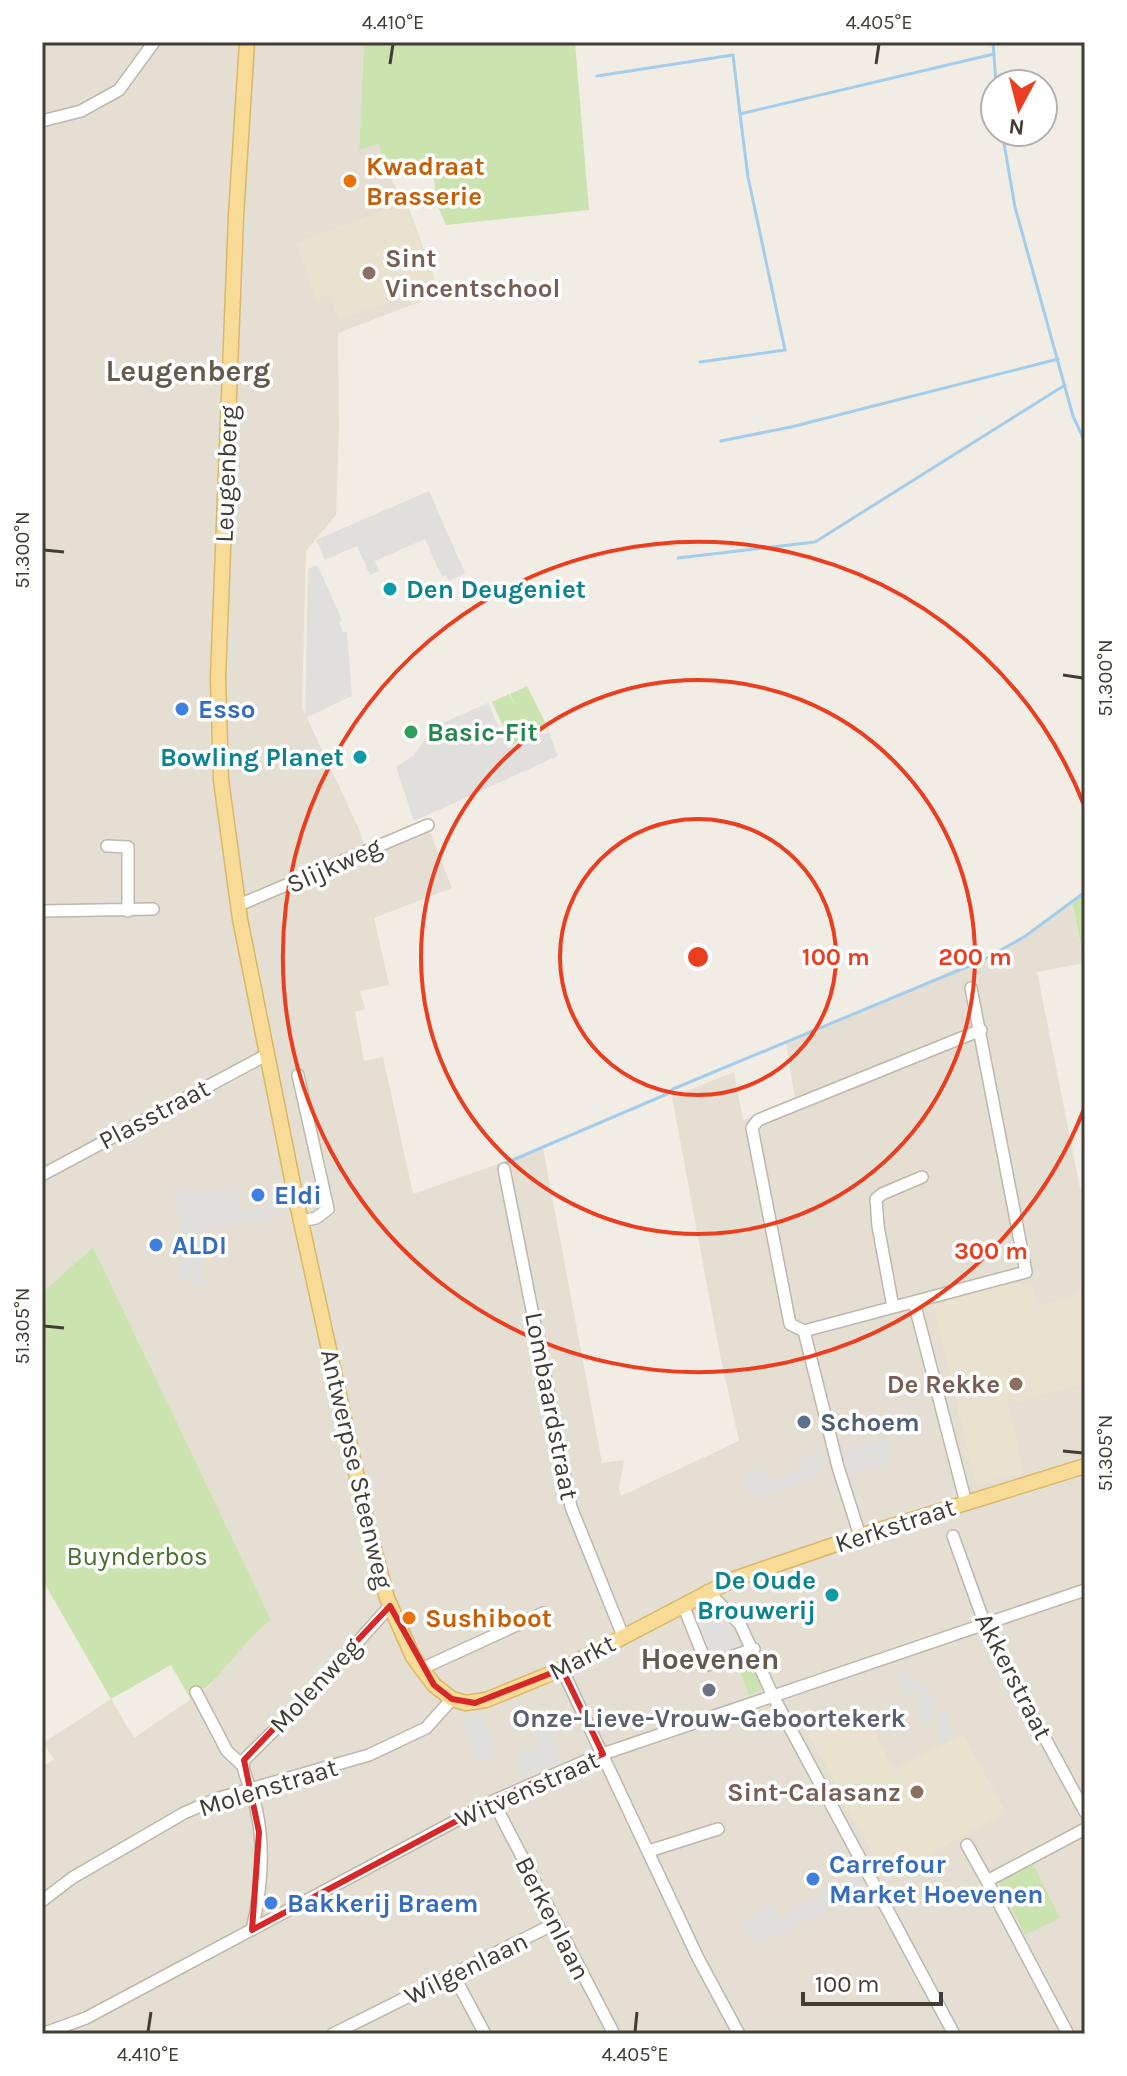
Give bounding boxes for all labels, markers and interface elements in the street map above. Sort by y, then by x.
text: 4.410°E [362,11,424,34]
text: 4.405°E [845,11,913,34]
north arrow [979,68,1059,148]
text: N [1007,113,1026,141]
place label: Kwadraat Brasserie [366,151,485,212]
marker: Kwadraat Brasserie [341,172,359,190]
place label: Sint Vincentschool [385,243,560,304]
marker: Sint Vincentschool [360,264,378,282]
district label: Leugenberg [106,353,270,389]
street label: Leugenberg [209,405,244,543]
text: 51.300°N [11,511,34,589]
place label: Den Deugeniet [406,574,586,605]
marker: Den Deugeniet [381,580,399,598]
text: 51.300°N [1094,639,1117,717]
place label: Esso [198,694,255,725]
marker: Esso [173,700,191,718]
place label: Basic-Fit [427,717,538,748]
marker: Basic-Fit [402,723,420,741]
place label: Bowling Planet [160,742,344,773]
marker: Bowling Planet [351,748,369,766]
street label: Slijkweg [282,831,387,900]
centre of rings [684,943,712,971]
text: 100 m [802,943,870,971]
text: 200 m [938,943,1012,971]
street label: Plasstraat [94,1072,215,1157]
place label: Eldi [274,1180,322,1211]
marker: Eldi [249,1186,267,1204]
place label: ALDI [172,1230,227,1261]
marker: ALDI [147,1236,165,1254]
text: 300 m [954,1237,1028,1265]
text: 51.305°N [11,1288,34,1364]
street label: Lombaardstraat [518,1310,585,1503]
street label: Antwerpse Steenweg [314,1346,399,1592]
place label: De Rekke [887,1369,1000,1400]
marker: De Rekke [1007,1375,1025,1393]
place label: Schoem [820,1407,920,1438]
marker: Schoem [795,1413,813,1431]
text: 51.305°N [1094,1415,1117,1491]
street label: Kerkstraat [831,1491,959,1559]
park label: Buynderbos [66,1541,208,1572]
place label: De Oude Brouwerij [697,1565,816,1626]
marker: De Oude Brouwerij [823,1586,841,1604]
place label: Sushiboot [425,1603,552,1634]
street label: Akkerstraat [968,1608,1059,1745]
marker: Sushiboot [400,1609,418,1627]
street label: Markt [544,1628,621,1687]
street label: Molenweg [263,1631,368,1740]
district label: Hoevenen [641,1641,779,1677]
marker: Onze-Lieve-Vrouw-Geboortekerk [700,1681,718,1699]
place label: Onze-Lieve-Vrouw-Geboortekerk [512,1703,906,1734]
street label: Witvenstraat [450,1744,604,1835]
street label: Molenstraat [195,1752,342,1823]
place label: Sint-Calasanz [727,1777,901,1808]
marker: Sint-Calasanz [908,1783,926,1801]
place label: Carrefour Market Hoevenen [829,1849,1043,1910]
street label: Berkenlaan [508,1851,597,1985]
marker: Carrefour Market Hoevenen [804,1870,822,1888]
place label: Bakkerij Braem [287,1888,478,1919]
marker: Bakkerij Braem [262,1894,280,1912]
street label: Wilgenlaan [399,1925,533,2012]
scale bar [803,1956,941,2006]
text: 100 m [815,1970,880,1998]
text: 4.410°E [117,2043,179,2066]
text: 4.405°E [601,2043,669,2066]

